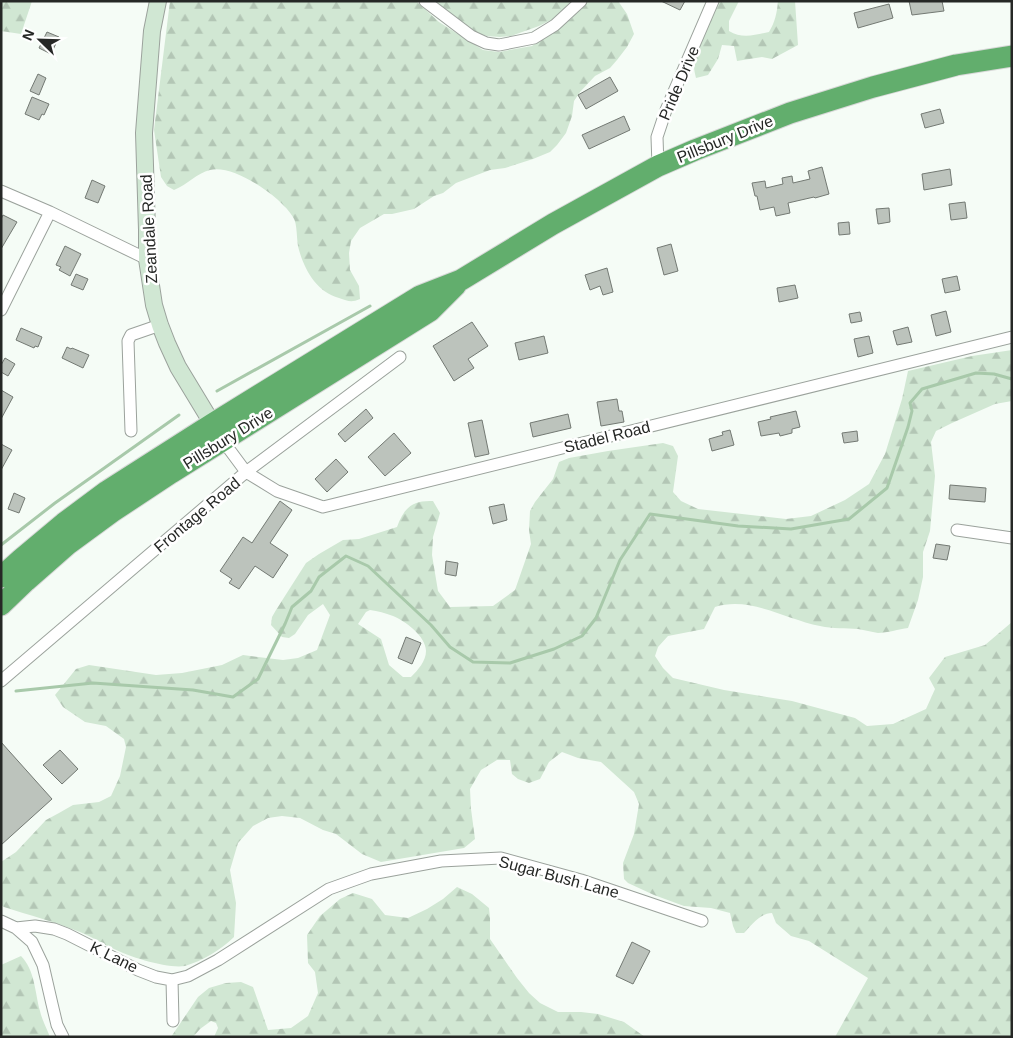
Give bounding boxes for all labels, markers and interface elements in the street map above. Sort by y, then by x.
north arrow [15,15,65,65]
text: N [19,27,37,43]
street label: Pride Drive [656,43,702,123]
street label: Pillsbury Drive [674,112,776,166]
street label: Zeandale Road [138,174,160,284]
street label: Pillsbury Drive [180,404,276,472]
street label: Stadel Road [562,418,652,456]
street label: Frontage Road [151,474,243,556]
street label: Sugar Bush Lane [497,853,621,901]
street label: K Lane [87,938,141,976]

